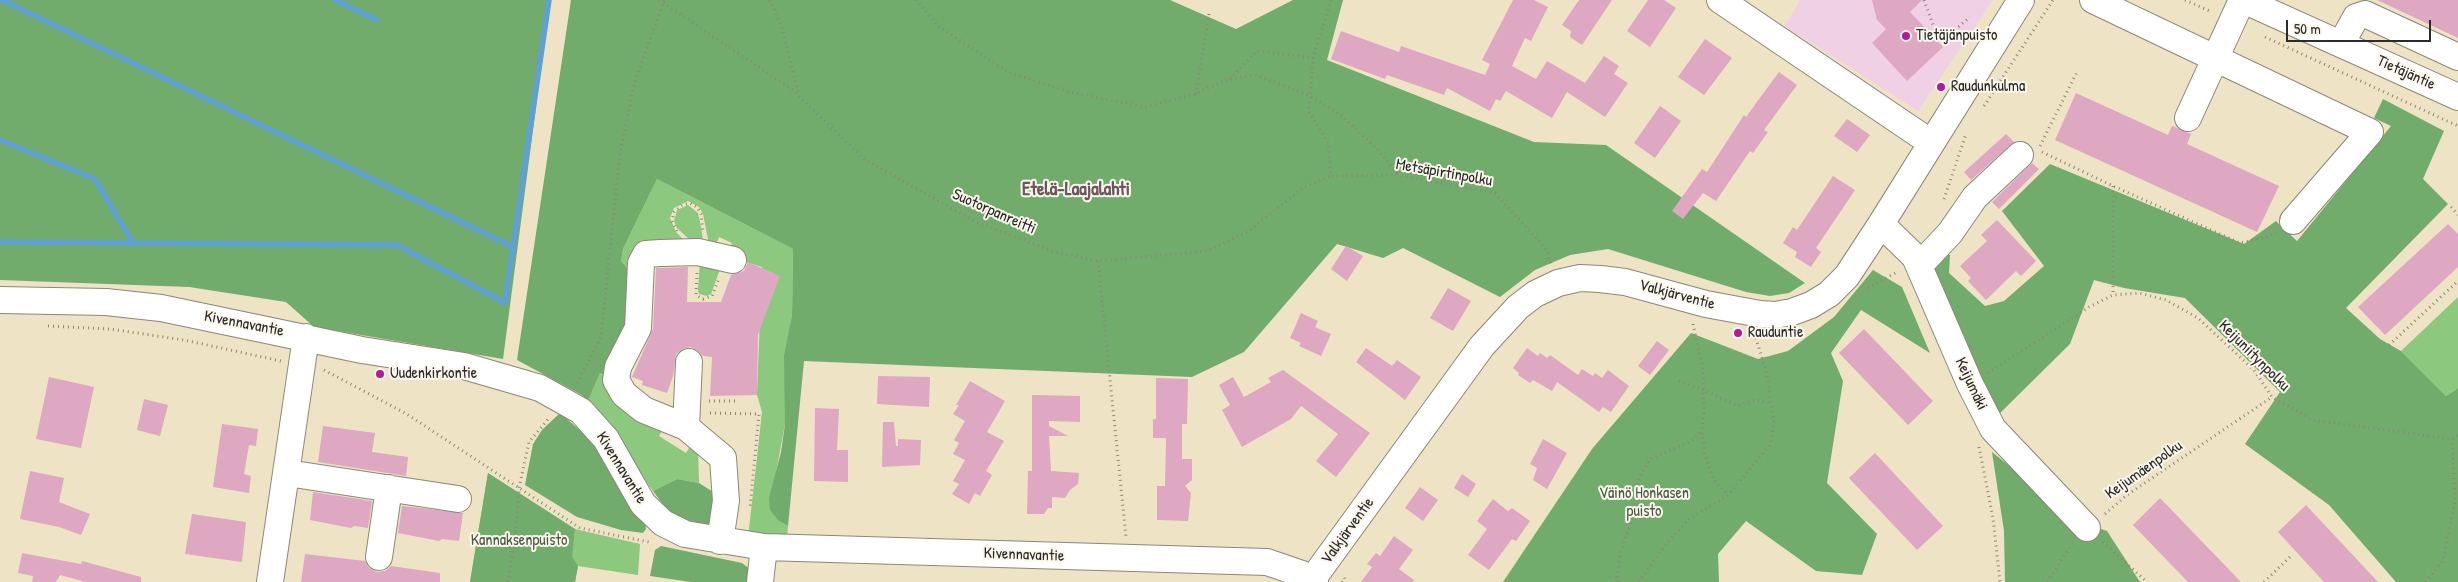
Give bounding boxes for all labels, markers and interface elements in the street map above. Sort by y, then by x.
scale bar [2288,10,2433,42]
text: 50 m [2294,18,2321,39]
place label: Tietäjänpuisto [1916,26,1997,46]
marker: Tietäjänpuisto [1900,30,1912,42]
street label: Tietäjäntie [2374,52,2438,94]
place label: Raudunkulma [1951,77,2025,97]
marker: Raudunkulma [1935,81,1947,93]
street label: Metsäpirtinpolku [1394,155,1494,191]
district label: Etelä-Laajalahti [1022,179,1130,201]
street label: Suotorpanreitti [949,185,1039,239]
street label: Valkjärventie [1637,276,1717,314]
street label: Kivennavantie [203,307,285,341]
street label: Keijuniitynpolku [2214,316,2294,396]
place label: Rauduntie [1748,323,1803,343]
marker: Rauduntie [1732,327,1744,339]
street label: Keijumäki [1950,355,1992,413]
place label: Uudenkirkontie [390,364,477,384]
marker: Uudenkirkontie [374,368,386,380]
street label: Kivennavantie [591,429,651,507]
street label: Keijumäenpolku [2102,436,2186,504]
park label: Väinö Honkasen puisto [1599,484,1689,522]
street label: Valkjärventie [1317,494,1379,568]
park label: Kannaksenpuisto [471,531,567,551]
street label: Kivennavantie [983,544,1065,566]

